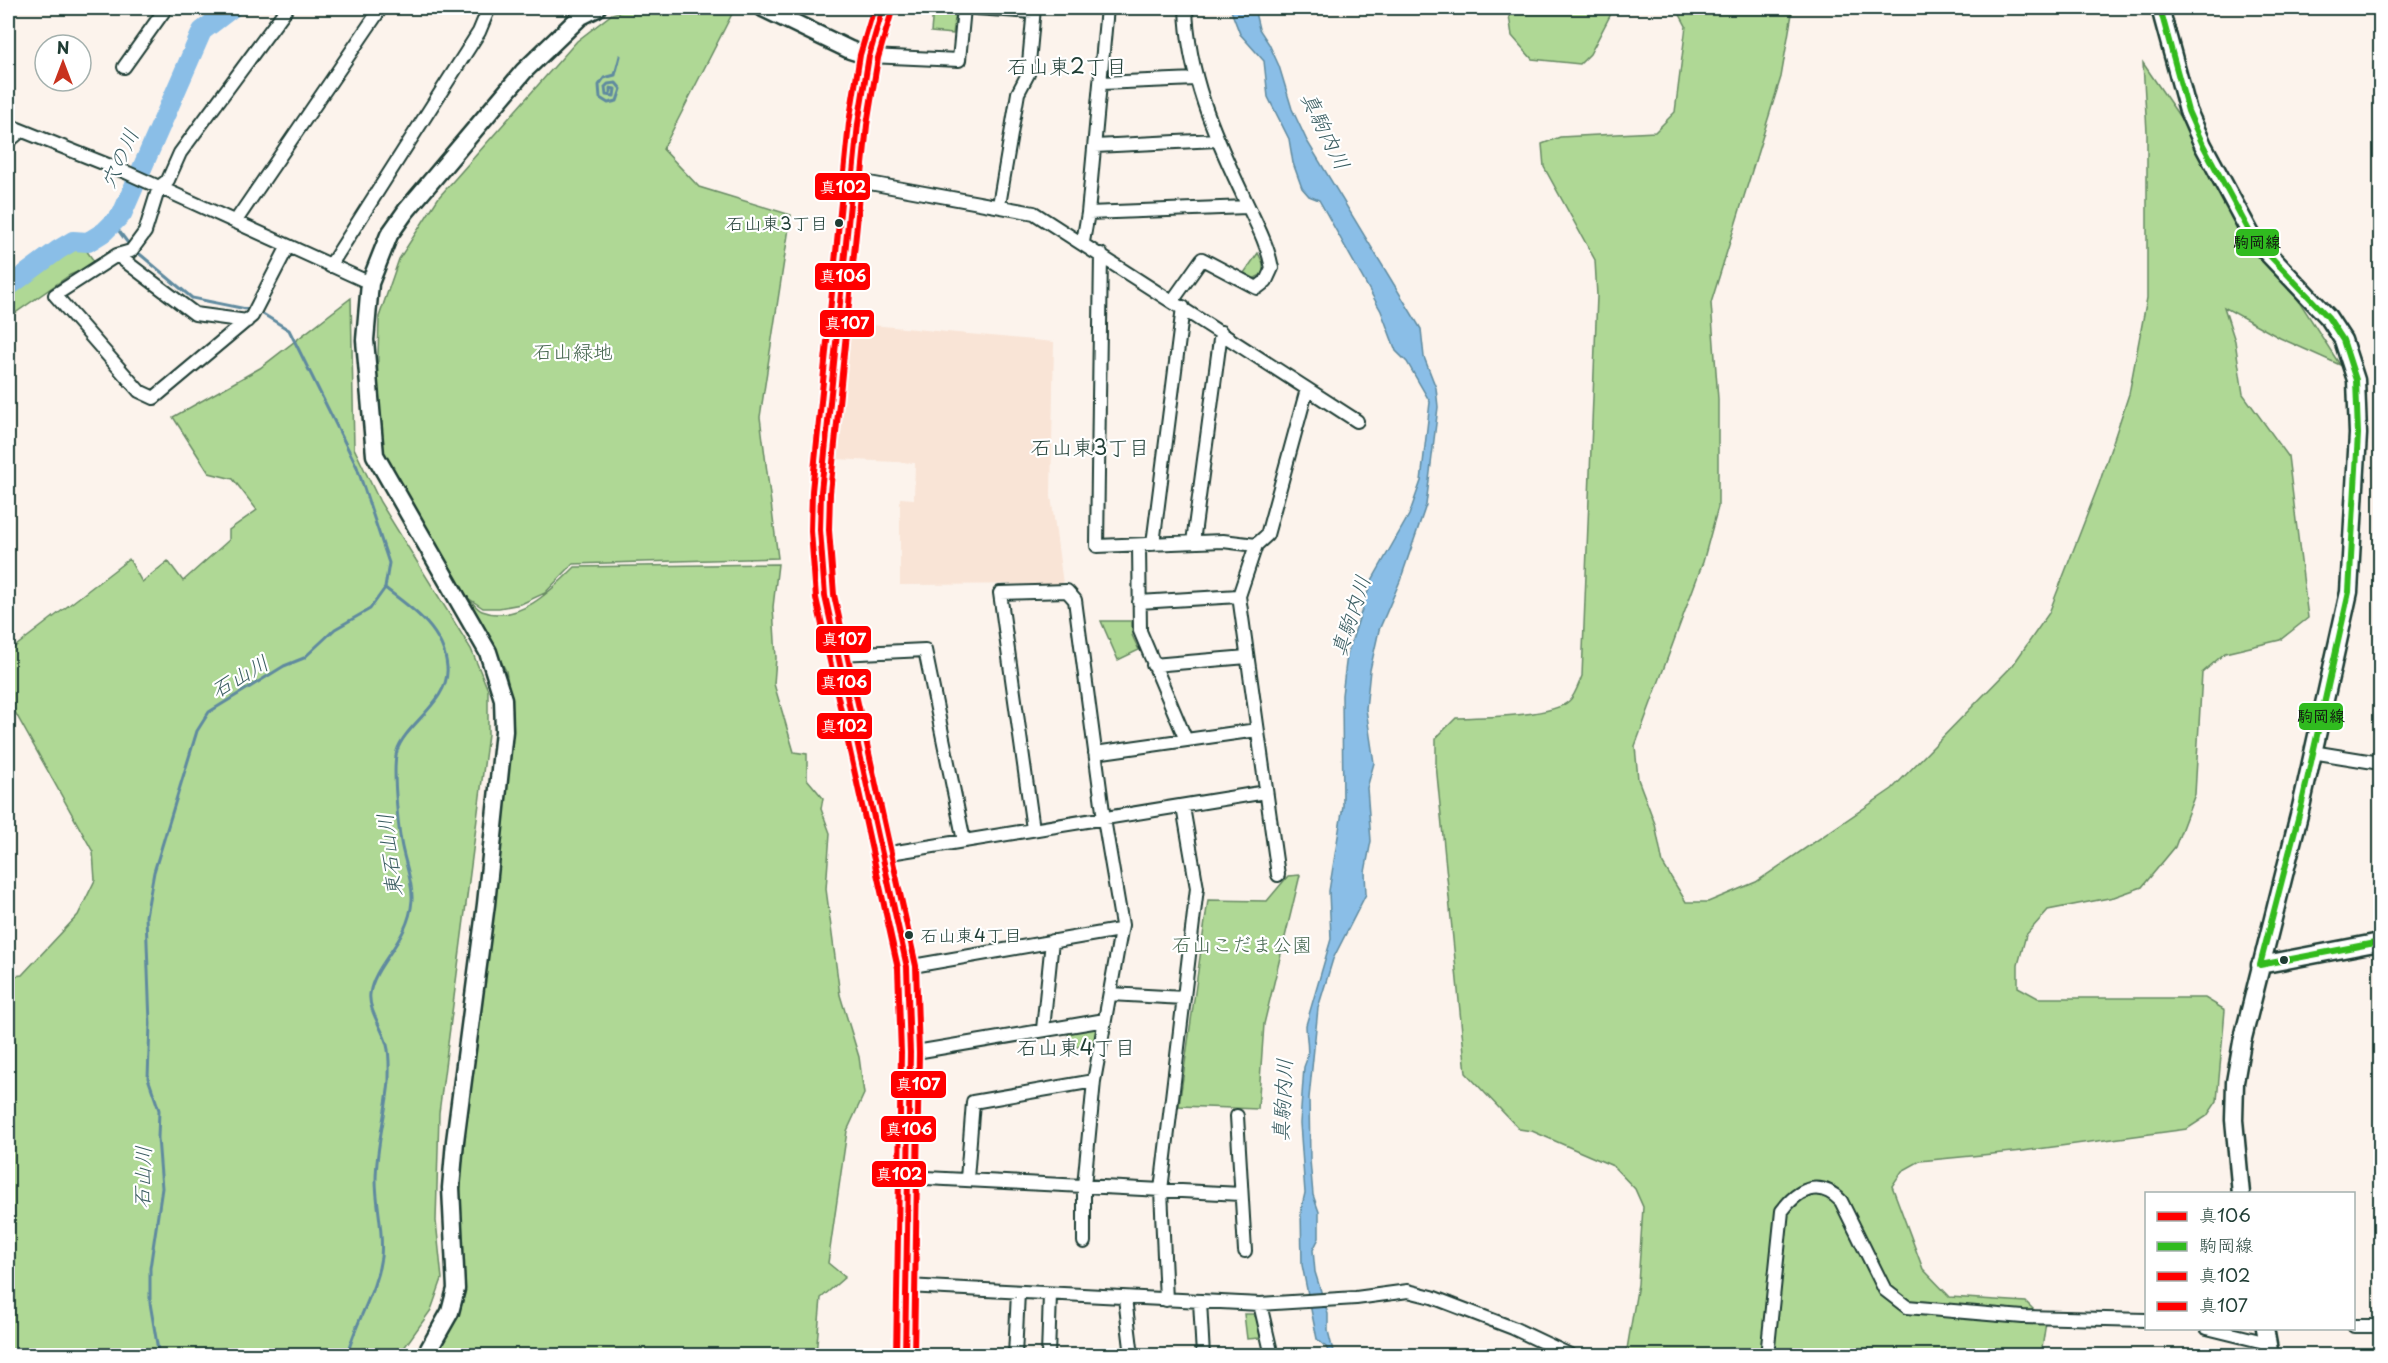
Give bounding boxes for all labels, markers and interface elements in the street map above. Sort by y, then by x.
north arrow [33,33,93,93]
text: N [57,35,69,59]
district label: 石山東2丁目 [1007,49,1127,81]
water label: 真駒内川 [1294,85,1360,175]
water label: 穴の川 [91,123,146,193]
line badge: 真102 [814,172,871,201]
text: 真102 [820,174,866,198]
place label: 石山東3丁目 [726,209,828,236]
marker: 石山東3丁目 [833,217,845,229]
line badge: 駒岡線 [2235,228,2280,257]
text: 駒岡線 [2233,229,2281,253]
line badge: 真106 [814,262,871,291]
text: 真106 [820,263,866,287]
line badge: 真107 [819,309,875,338]
text: 真107 [825,310,869,334]
park label: 石山緑地 [533,336,613,366]
district label: 石山東3丁目 [1031,430,1149,462]
water label: 真駒内川 [1321,570,1377,660]
line badge: 真107 [815,625,872,654]
text: 真107 [822,626,866,650]
water label: 石山川 [204,646,274,705]
line badge: 真106 [816,668,872,696]
text: 真106 [821,669,867,693]
line badge: 駒岡線 [2298,702,2344,731]
text: 駒岡線 [2297,703,2345,727]
line badge: 真102 [816,712,873,740]
text: 真102 [821,713,867,737]
water label: 東石山川 [367,812,409,899]
place label: 石山東4丁目 [920,921,1022,948]
marker: 石山東4丁目 [903,929,915,941]
park label: 石山こだま公園 [1172,929,1312,959]
unlabelled marker [2278,954,2290,966]
district label: 石山東4丁目 [1017,1030,1135,1062]
water label: 真駒内川 [1263,1057,1299,1143]
line badge: 真107 [890,1070,947,1099]
text: 真107 [896,1071,940,1095]
line badge: 真106 [880,1115,937,1143]
text: 真106 [886,1116,932,1140]
water label: 石山川 [124,1145,158,1209]
line badge: 真102 [871,1160,927,1188]
text: 真102 [876,1161,922,1185]
legend [2145,1192,2355,1330]
text: 真106 [2199,1201,2251,1228]
text: 駒岡線 [2199,1231,2253,1258]
text: 真102 [2199,1261,2250,1288]
text: 真107 [2199,1291,2248,1318]

